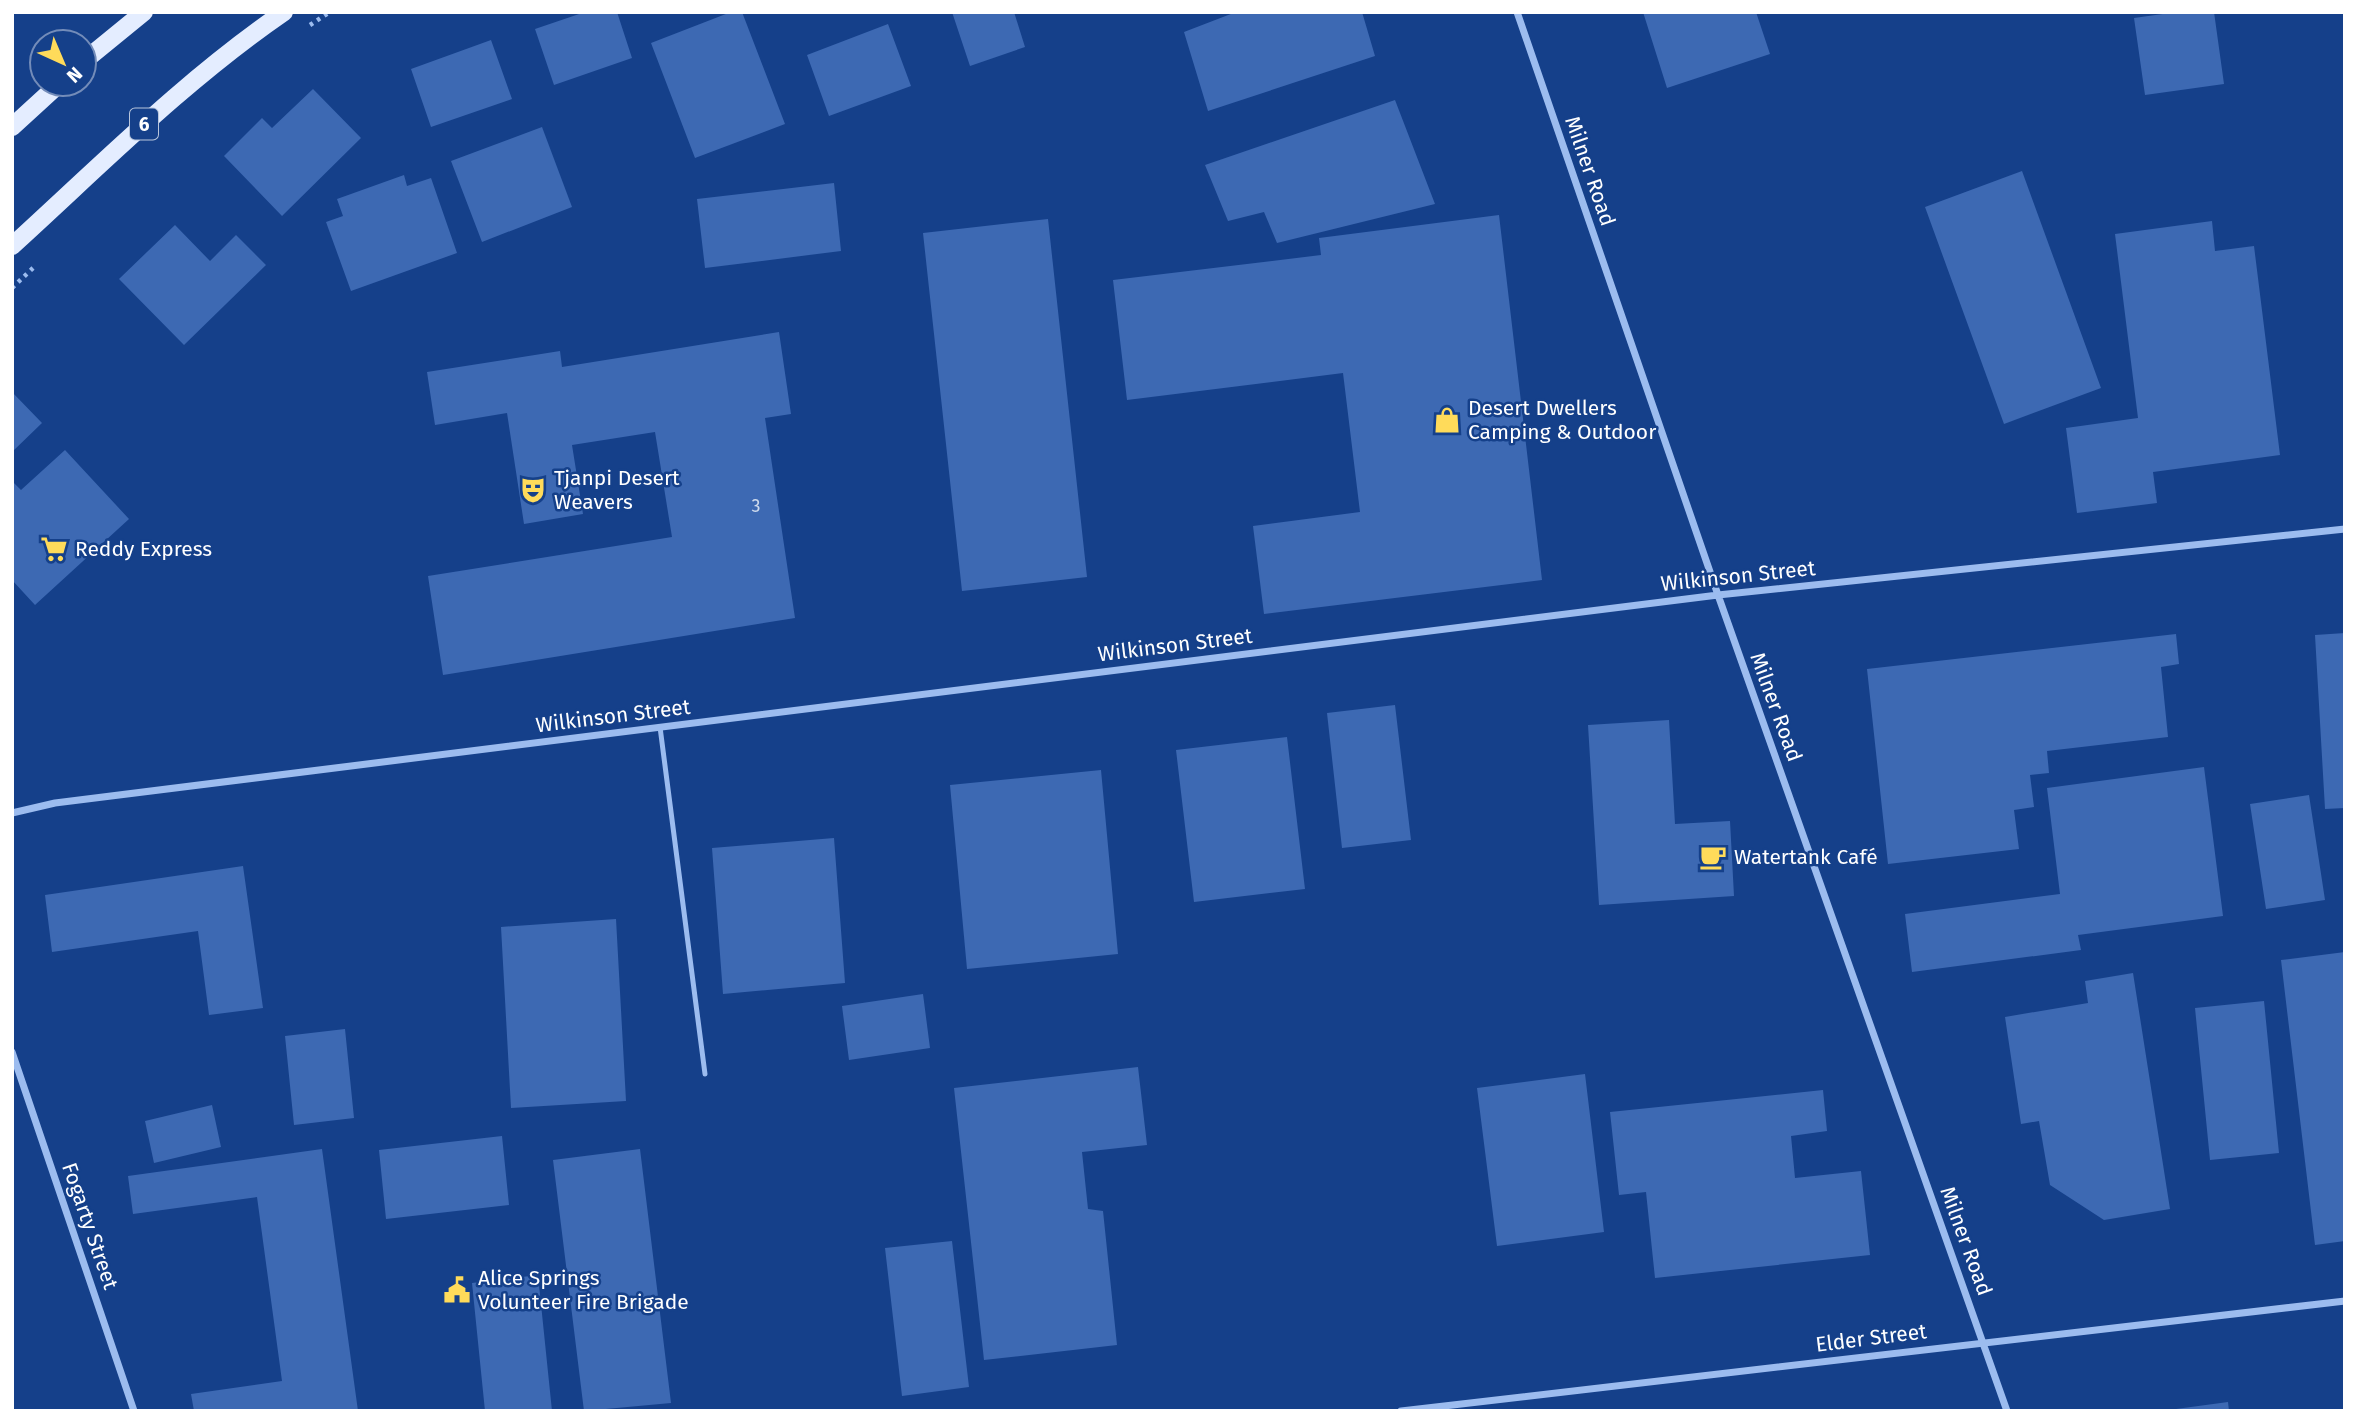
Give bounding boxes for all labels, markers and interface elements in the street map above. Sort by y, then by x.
north arrow [28,28,98,98]
text: N [62,62,87,88]
road number: 6 [130,108,158,140]
street label: Milner Road [1559,113,1621,229]
place label: Desert Dwellers Camping & Outdoor [1468,395,1656,445]
shop icon: Desert Dwellers Camping & Outdoor [1432,405,1462,435]
place label: Tjanpi Desert Weavers [554,465,680,515]
theatre icon: Tjanpi Desert Weavers [518,475,548,505]
house number: 3 [752,495,760,517]
supermarket icon: Reddy Express [39,534,69,564]
place label: Reddy Express [75,536,212,562]
street label: Wilkinson Street [1659,555,1817,597]
street label: Wilkinson Street [1096,623,1254,667]
street label: Milner Road [1744,649,1808,765]
street label: Wilkinson Street [534,694,692,738]
cafe icon: Watertank Café [1698,842,1728,872]
place label: Watertank Café [1734,844,1878,870]
street label: Fogarty Street [56,1159,124,1293]
street label: Milner Road [1934,1183,1998,1299]
place label: Alice Springs Volunteer Fire Brigade [478,1265,689,1315]
public building icon: Alice Springs Volunteer Fire Brigade [442,1275,472,1305]
street label: Elder Street [1814,1318,1928,1358]

